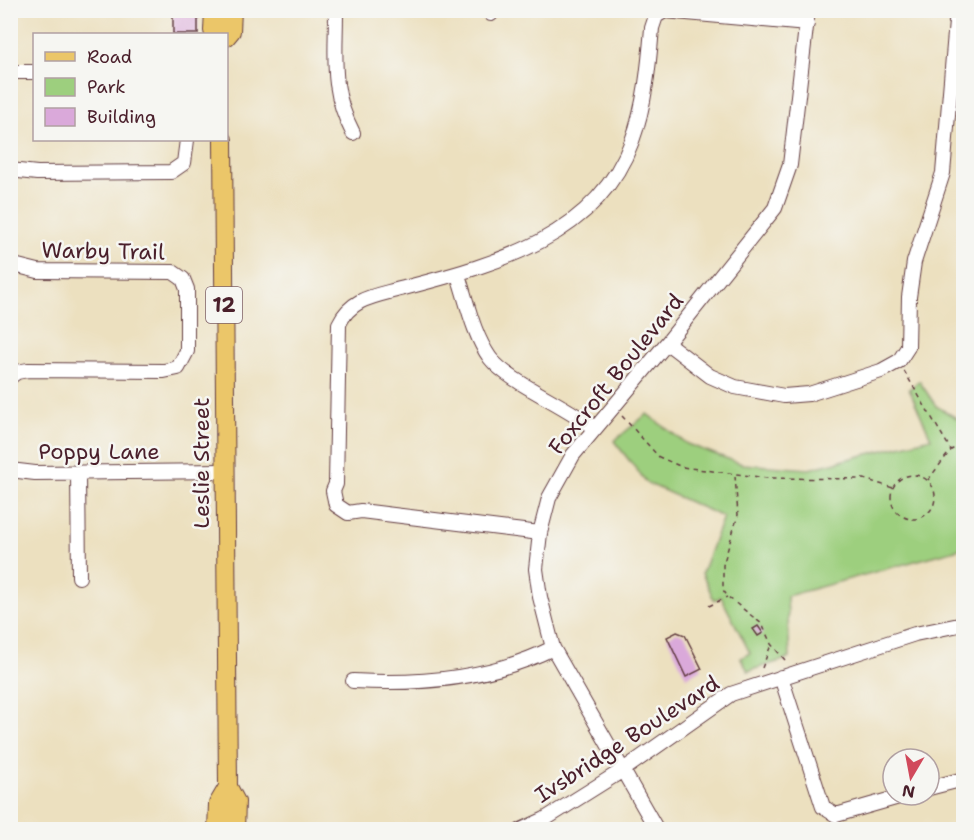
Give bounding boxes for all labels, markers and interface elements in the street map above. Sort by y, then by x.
legend [33,33,228,141]
text: Road [87,45,132,69]
text: Park [87,75,126,99]
text: Building [87,105,156,129]
street label: Warby Trail [41,235,165,267]
road number: 12 [206,287,242,323]
street label: Foxcroft Boulevard [542,287,690,461]
street label: Leslie Street [187,397,216,529]
street label: Poppy Lane [38,437,160,466]
street label: Ivsbridge Boulevard [529,669,725,809]
north arrow [881,747,941,807]
text: N [900,780,917,803]

